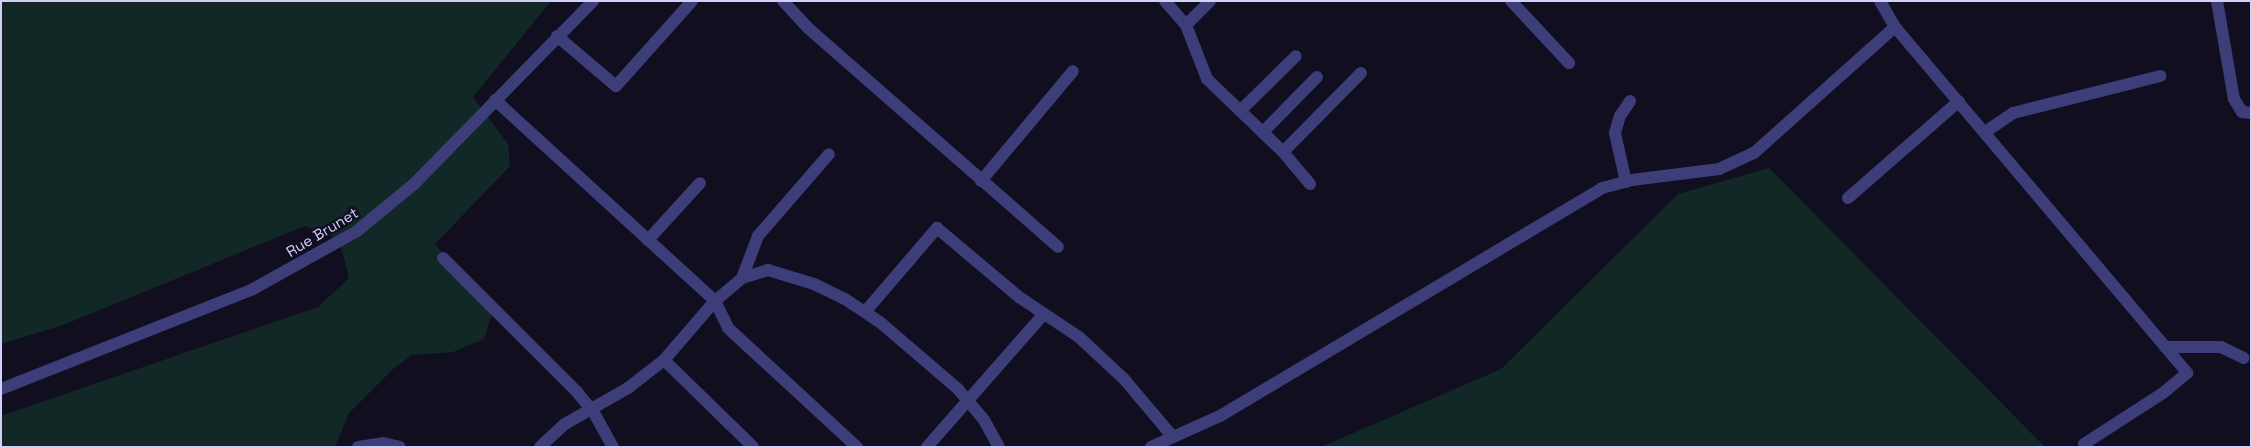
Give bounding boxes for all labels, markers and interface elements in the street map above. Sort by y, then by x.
street label: Rue Brunet [283,203,361,261]

